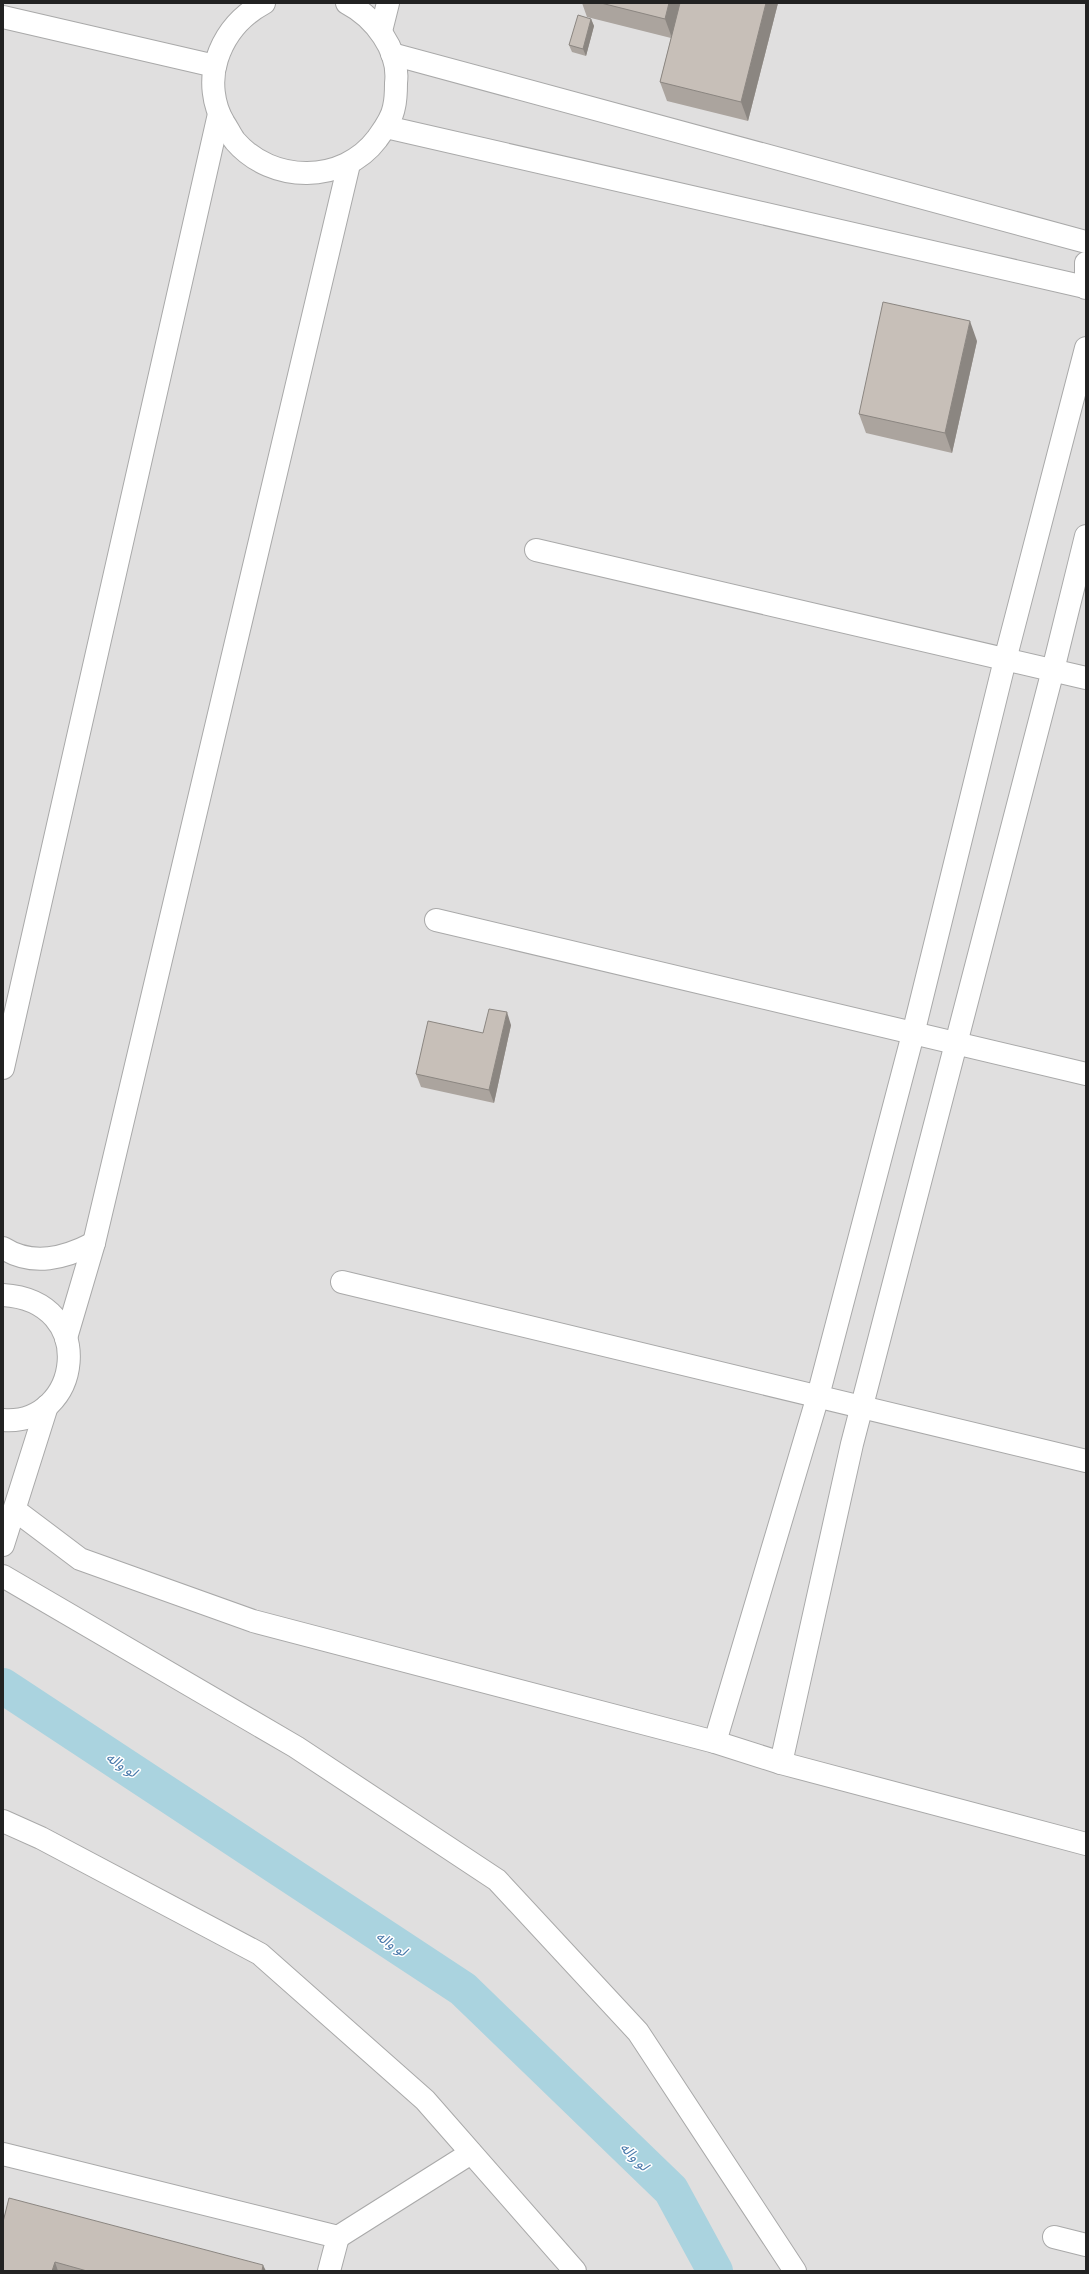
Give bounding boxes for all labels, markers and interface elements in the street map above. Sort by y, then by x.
water label: لو واله [103,1748,142,1782]
water label: لو واله [373,1927,412,1961]
water label: لو واله [616,2138,654,2175]

